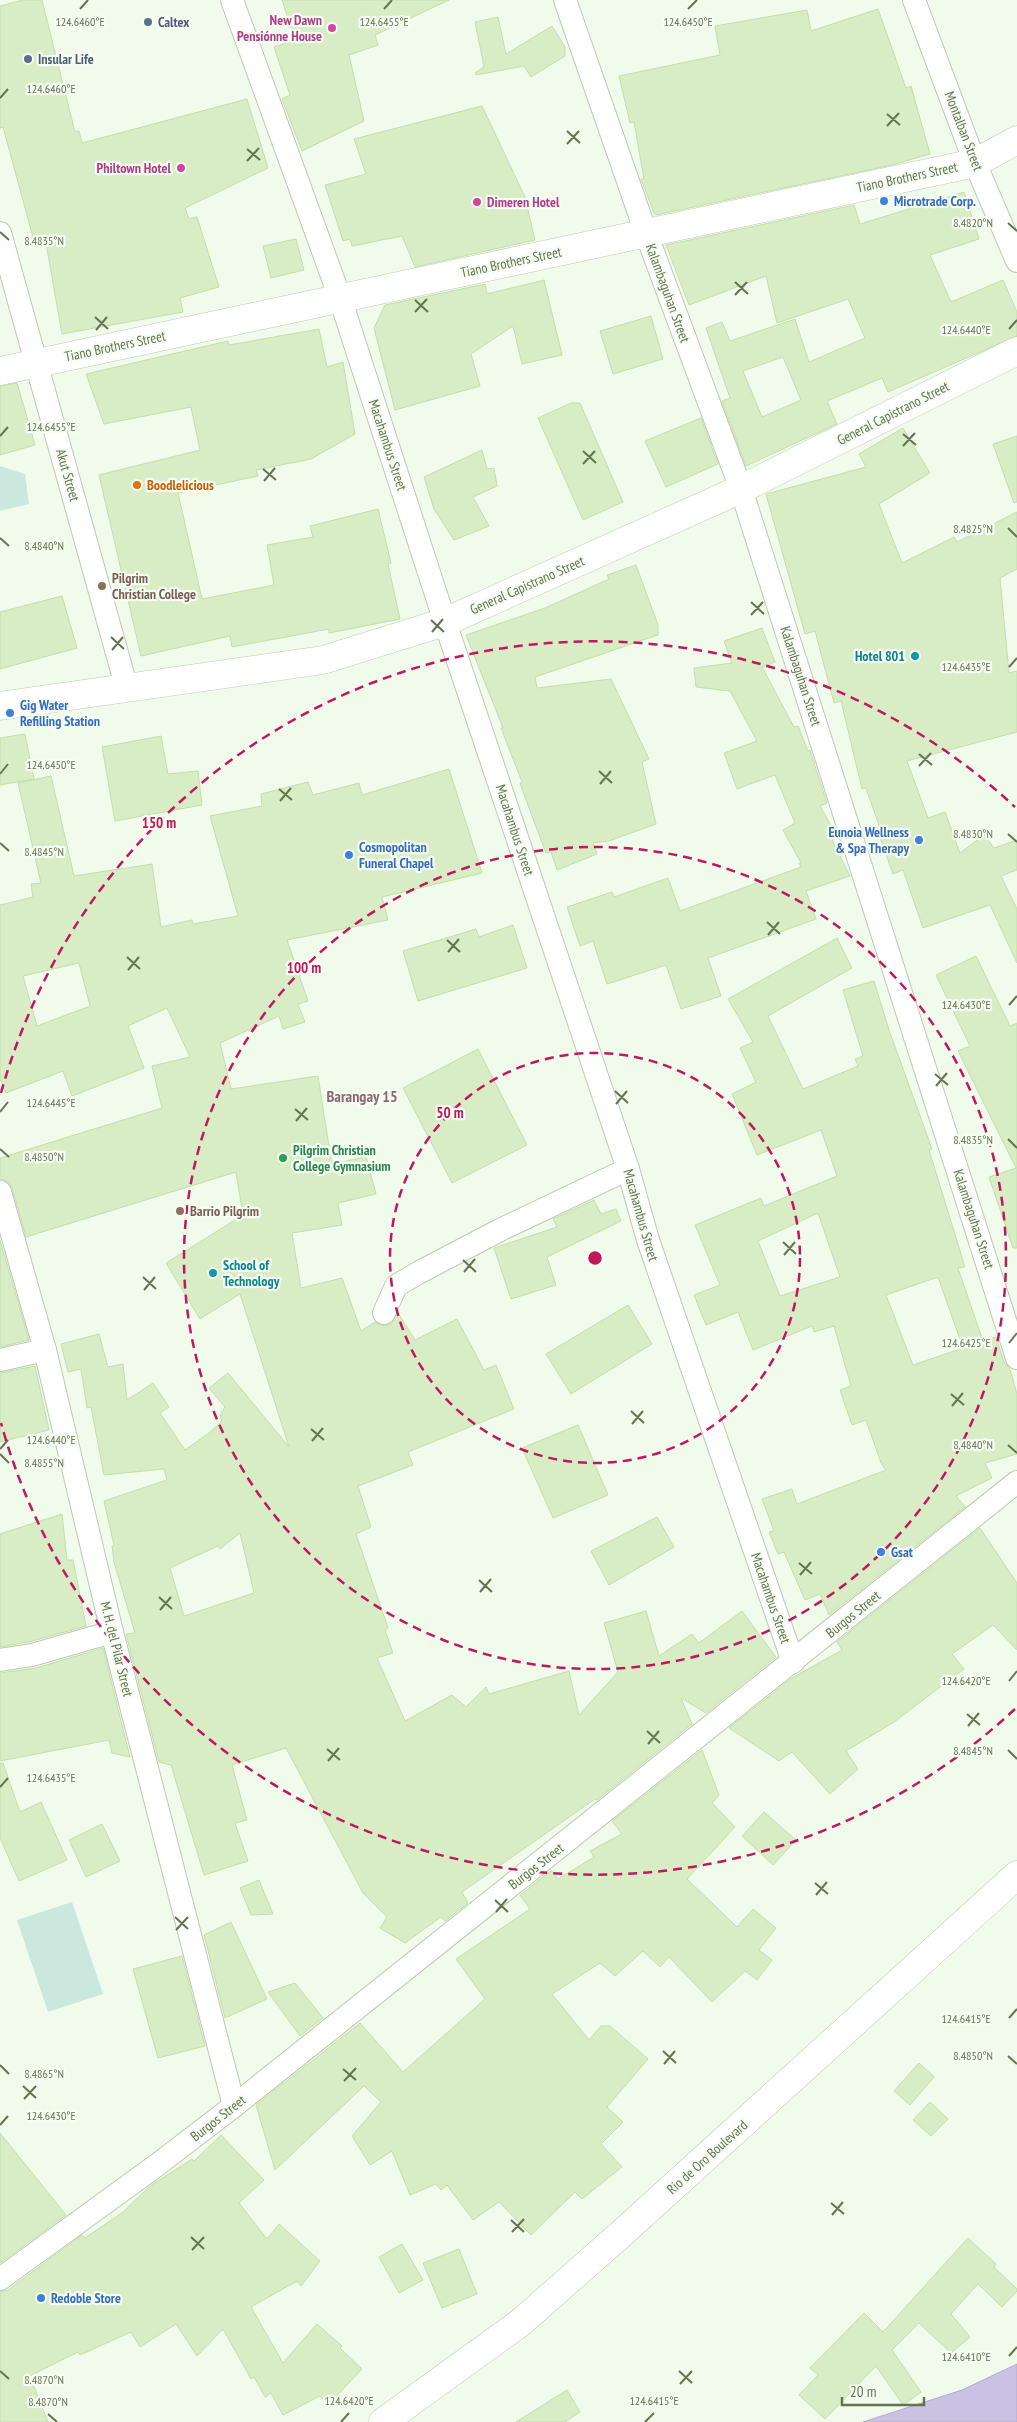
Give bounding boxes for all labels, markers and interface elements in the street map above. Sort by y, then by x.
place label: New Dawn Pensiónne House [237,11,322,45]
place label: Caltex [158,13,190,31]
text: 124.6460°E [55,14,105,29]
text: 124.6455°E [359,14,409,29]
text: 124.6450°E [663,14,713,29]
marker: Caltex [142,16,154,28]
marker: New Dawn Pensiónne House [326,22,338,34]
place label: Insular Life [38,50,94,68]
marker: Insular Life [22,53,34,65]
text: 124.6460°E [26,81,76,96]
street label: Montalban Street [941,89,987,173]
street label: Tiano Brothers Street [855,157,959,196]
place label: Philtown Hotel [97,159,172,177]
marker: Philtown Hotel [175,162,187,174]
place label: Microtrade Corp. [894,192,976,210]
place label: Dimeren Hotel [487,193,560,211]
marker: Microtrade Corp. [878,195,890,207]
marker: Dimeren Hotel [471,196,483,208]
text: 8.4820°N [953,215,993,230]
text: 8.4835°N [24,233,64,248]
street label: Kalambaguhan Street [642,241,694,345]
street label: Tiano Brothers Street [459,242,563,281]
text: 124.6440°E [941,322,991,337]
street label: Tiano Brothers Street [63,326,167,365]
street label: General Capistrano Street [834,377,952,449]
street label: Macahambus Street [365,397,411,493]
text: 124.6455°E [26,419,76,434]
street label: Akut Street [52,447,84,504]
place label: Boodlelicious [147,476,214,494]
marker: Boodlelicious [131,479,143,491]
text: 8.4825°N [953,521,993,536]
text: 8.4840°N [24,538,64,553]
street label: General Capistrano Street [467,552,587,618]
place label: Pilgrim Christian College [112,569,196,603]
marker: Pilgrim Christian College [96,580,108,592]
street label: Kalambaguhan Street [776,624,826,728]
place label: Hotel 801 [855,647,905,665]
marker: Hotel 801 [909,650,921,662]
text: 124.6435°E [941,659,991,674]
place label: Gig Water Refilling Station [20,696,100,730]
marker: Gig Water Refilling Station [4,707,16,719]
text: 124.6450°E [26,757,76,772]
street label: Macahambus Street [492,782,538,878]
text: 150 m [142,813,176,832]
place label: Eunoia Wellness & Spa Therapy [828,823,909,857]
text: 8.4830°N [953,826,993,841]
marker: Eunoia Wellness & Spa Therapy [913,834,925,846]
place label: Cosmopolitan Funeral Chapel [359,838,434,872]
text: 8.4845°N [24,844,64,859]
marker: Cosmopolitan Funeral Chapel [343,849,355,861]
text: 100 m [287,958,321,977]
text: 124.6430°E [941,997,991,1012]
district label: Barangay 15 [326,1086,398,1106]
text: 124.6445°E [26,1095,76,1110]
text: 50 m [436,1103,464,1122]
text: 8.4835°N [953,1132,993,1147]
place label: Pilgrim Christian College Gymnasium [293,1141,390,1175]
text: 8.4850°N [24,1149,64,1164]
marker: Pilgrim Christian College Gymnasium [277,1152,289,1164]
street label: Macahambus Street [619,1167,663,1263]
street label: Kalambaguhan Street [949,1167,999,1271]
place label: Barrio Pilgrim [190,1202,259,1220]
marker: Barrio Pilgrim [174,1205,186,1217]
centre of rings [586,1249,604,1267]
place label: School of Technology [223,1256,280,1290]
marker: School of Technology [207,1267,219,1279]
text: 124.6425°E [941,1335,991,1350]
text: 124.6440°E [26,1432,76,1447]
text: 8.4840°N [953,1437,993,1452]
text: 8.4855°N [24,1455,64,1470]
place label: Gsat [891,1543,913,1561]
marker: Gsat [875,1546,887,1558]
street label: Macahambus Street [747,1550,795,1646]
street label: Burgos Street [822,1586,884,1642]
street label: M. H. del Pilar Street [96,1599,138,1699]
text: 124.6420°E [941,1673,991,1688]
text: 8.4845°N [953,1743,993,1758]
text: 124.6435°E [26,1770,76,1785]
street label: Burgos Street [505,1839,567,1893]
text: 124.6415°E [941,2011,991,2026]
text: 8.4850°N [953,2048,993,2063]
text: 8.4865°N [24,2066,64,2081]
street label: Burgos Street [187,2091,249,2145]
text: 124.6430°E [26,2108,76,2123]
street label: Rio de Oro Boulevard [663,2116,751,2198]
place label: Redoble Store [51,2289,121,2307]
marker: Redoble Store [35,2292,47,2304]
text: 124.6410°E [941,2349,991,2364]
text: 8.4870°N [24,2372,64,2387]
scale bar [842,2374,924,2406]
text: 20 m [850,2382,876,2401]
text: 124.6420°E [324,2393,374,2408]
text: 124.6415°E [629,2393,679,2408]
text: 8.4870°N [28,2394,68,2409]

